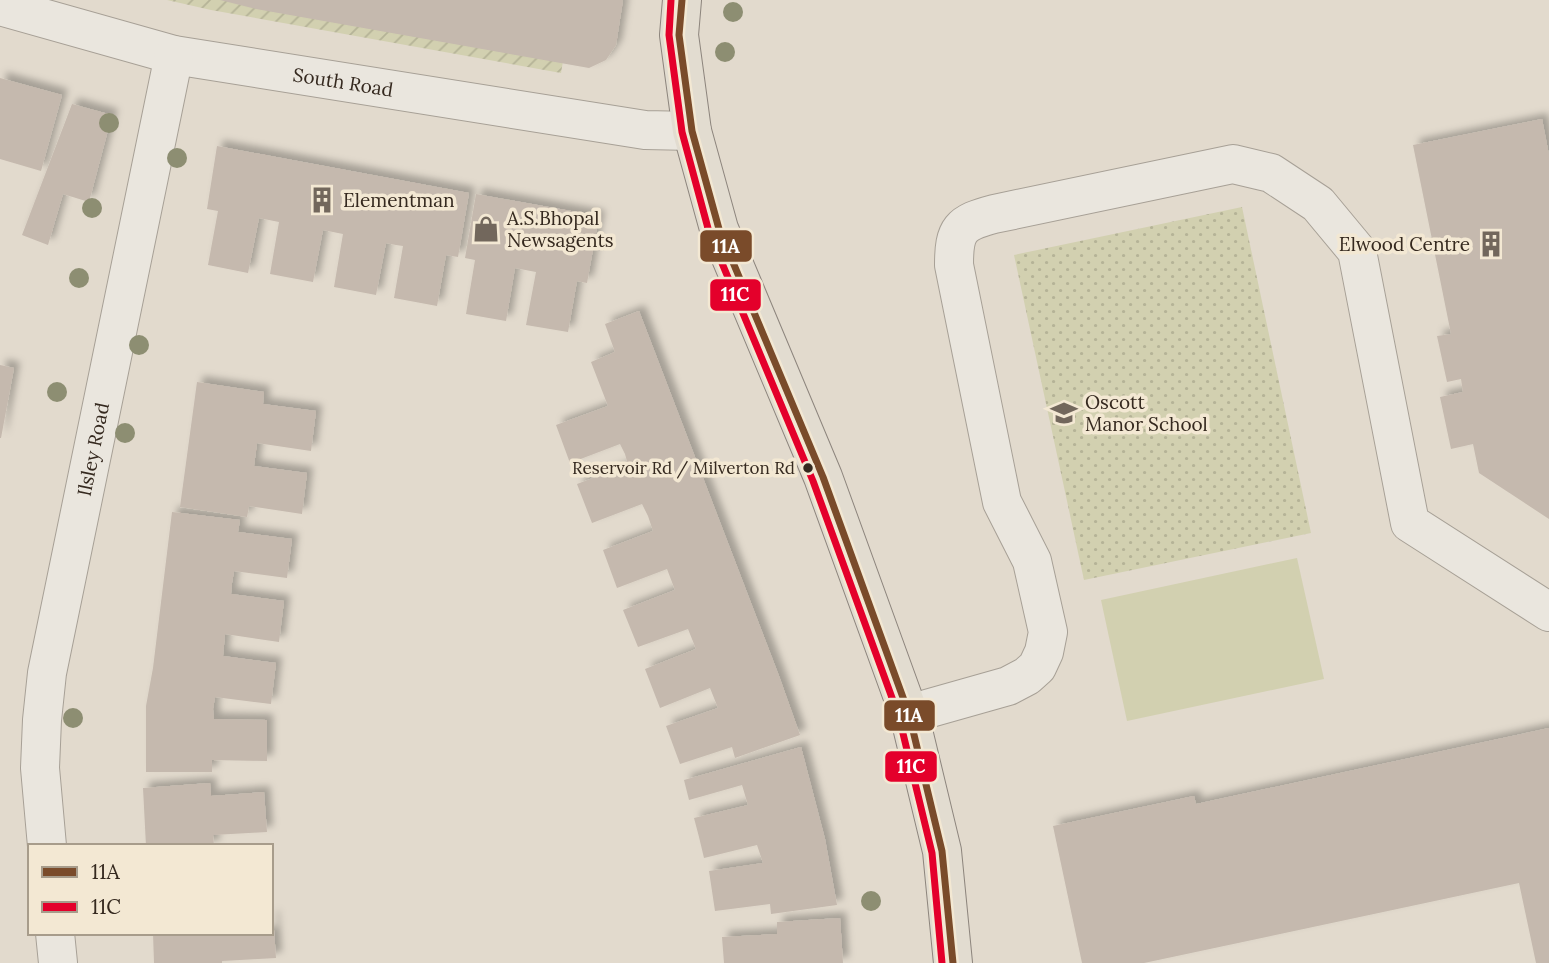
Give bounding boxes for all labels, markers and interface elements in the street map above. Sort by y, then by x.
street label: South Road [291,62,395,102]
building icon: Elementman [307,185,337,215]
place label: Elementman [343,188,455,212]
place label: A.S.Bhopal Newsagents [506,206,614,252]
shop icon: A.S.Bhopal Newsagents [471,214,501,244]
line badge: 11A [699,229,753,263]
building icon: Elwood Centre [1476,229,1506,259]
place label: Elwood Centre [1339,232,1470,256]
text: 11A [712,234,740,258]
line badge: 11C [709,278,762,312]
text: 11C [721,282,749,306]
place label: Oscott Manor School [1085,390,1208,436]
school or university icon: Oscott Manor School [1049,398,1079,428]
street label: Ilsley Road [72,400,114,498]
place label: Reservoir Rd / Milverton Rd [572,457,795,479]
marker: Reservoir Rd / Milverton Rd [801,461,815,475]
line badge: 11A [883,699,936,732]
text: 11A [895,703,923,727]
line badge: 11C [884,750,938,783]
text: 11C [897,754,925,778]
legend [28,844,273,935]
text: 11A [91,858,121,885]
text: 11C [91,893,121,920]

